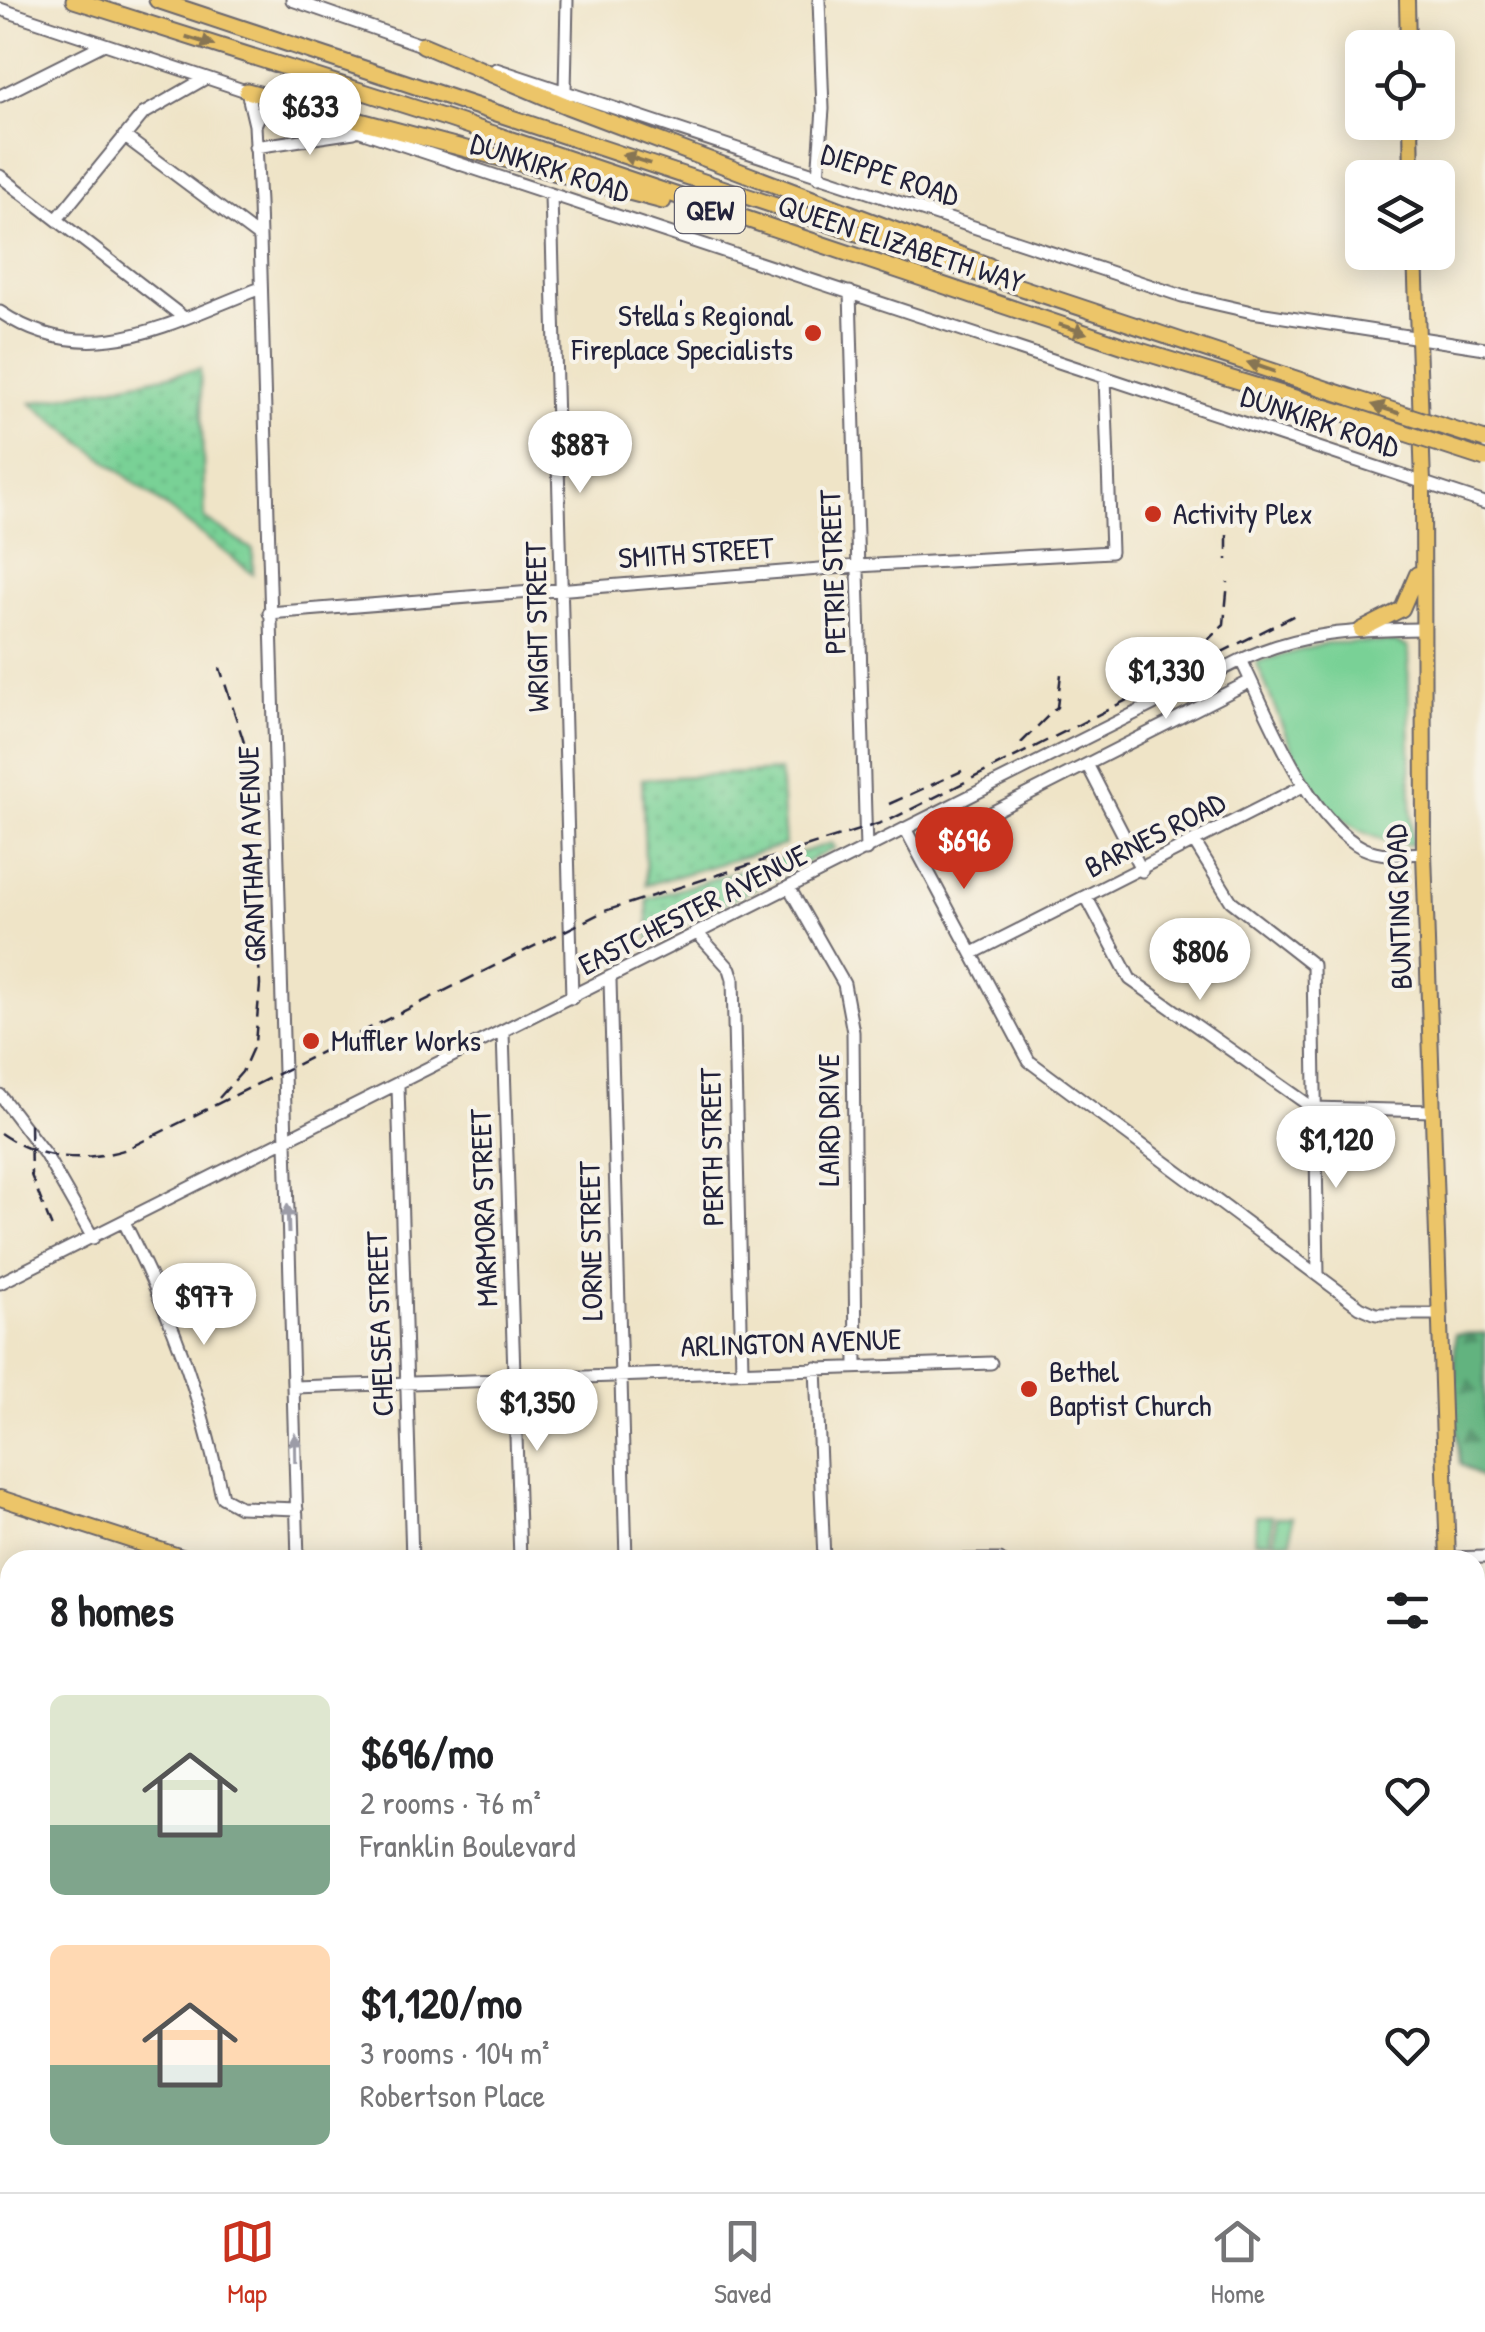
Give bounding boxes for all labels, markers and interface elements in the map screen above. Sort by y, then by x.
map controls [1345,30,1455,270]
button: locate [1345,30,1455,140]
one-way arrow [185,34,215,49]
pin: $633 [251,73,369,158]
text: $633 [281,84,339,127]
street label: DUNKIRK ROAD [466,123,636,212]
street label: DIEPPE ROAD [816,133,965,215]
one-way arrow [620,150,650,165]
button: layers [1345,160,1455,270]
street label: QUEEN ELIZABETH WAY [773,184,1030,302]
road number: QEW [675,187,745,233]
place label: Stella's Regional Fireplace Specialists [571,295,793,369]
marker: Stella's Regional Fireplace Specialists [802,322,824,344]
one-way arrow [1059,323,1089,338]
one-way arrow [1245,358,1275,373]
street label: DUNKIRK ROAD [1236,375,1405,467]
one-way arrow [1370,400,1400,415]
pin: $887 [521,411,639,496]
text: $887 [550,422,610,465]
street label: PETRIE STREET [809,488,855,655]
place label: Activity Plex [1173,493,1313,533]
marker: Activity Plex [1142,503,1164,525]
street label: SMITH STREET [617,527,776,577]
street label: WRIGHT STREET [514,540,557,713]
pin: $1,330 [1085,637,1247,722]
text: $1,330 [1127,648,1205,691]
street label: GRANTHAM AVENUE [227,745,275,963]
street label: BARNES ROAD [1077,781,1232,887]
pin: $696 [905,807,1023,892]
text: $696 [937,818,991,861]
street label: BUNTING ROAD [1375,823,1421,990]
street label: EASTCHESTER AVENUE [571,834,814,984]
pin: $806 [1141,918,1259,1003]
text: $806 [1171,929,1229,972]
place label: Muffler Works [331,1020,481,1060]
marker: Muffler Works [300,1030,322,1052]
street label: LAIRD DRIVE [808,1054,848,1186]
street label: PERTH STREET [690,1067,732,1226]
pin: $1,120 [1255,1106,1417,1191]
street label: MARMORA STREET [460,1108,506,1308]
text: $1,120 [1298,1117,1374,1160]
street label: LORNE STREET [569,1160,611,1321]
one-way arrow [280,1203,296,1235]
street label: CHELSEA STREET [356,1230,402,1417]
pin: $977 [145,1263,263,1348]
text: $977 [174,1274,234,1317]
street label: ARLINGTON AVENUE [680,1318,902,1366]
place label: Bethel Baptist Church [1049,1351,1211,1425]
pin: $1,350 [456,1369,618,1454]
marker: Bethel Baptist Church [1018,1378,1040,1400]
text: $1,350 [499,1380,575,1423]
one-way arrow [287,1431,303,1463]
text: 8 homes [50,1582,174,1639]
icon: filters [1380,1583,1435,1638]
text: $696/mo [360,1724,493,1781]
icon: home [130,1735,250,1855]
icon: heart [1380,1768,1435,1823]
text: 2 rooms · 76 m² [360,1781,541,1824]
text: Franklin Boulevard [360,1824,575,1867]
text: $1,120/mo [360,1974,522,2031]
icon: home [130,1985,250,2105]
icon: heart [1380,2018,1435,2073]
text: 3 rooms · 104 m² [360,2031,549,2074]
text: Robertson Place [360,2074,545,2117]
tab: Map [220,2214,275,2312]
tab: Saved [714,2214,771,2312]
tab: Home [1210,2214,1265,2312]

